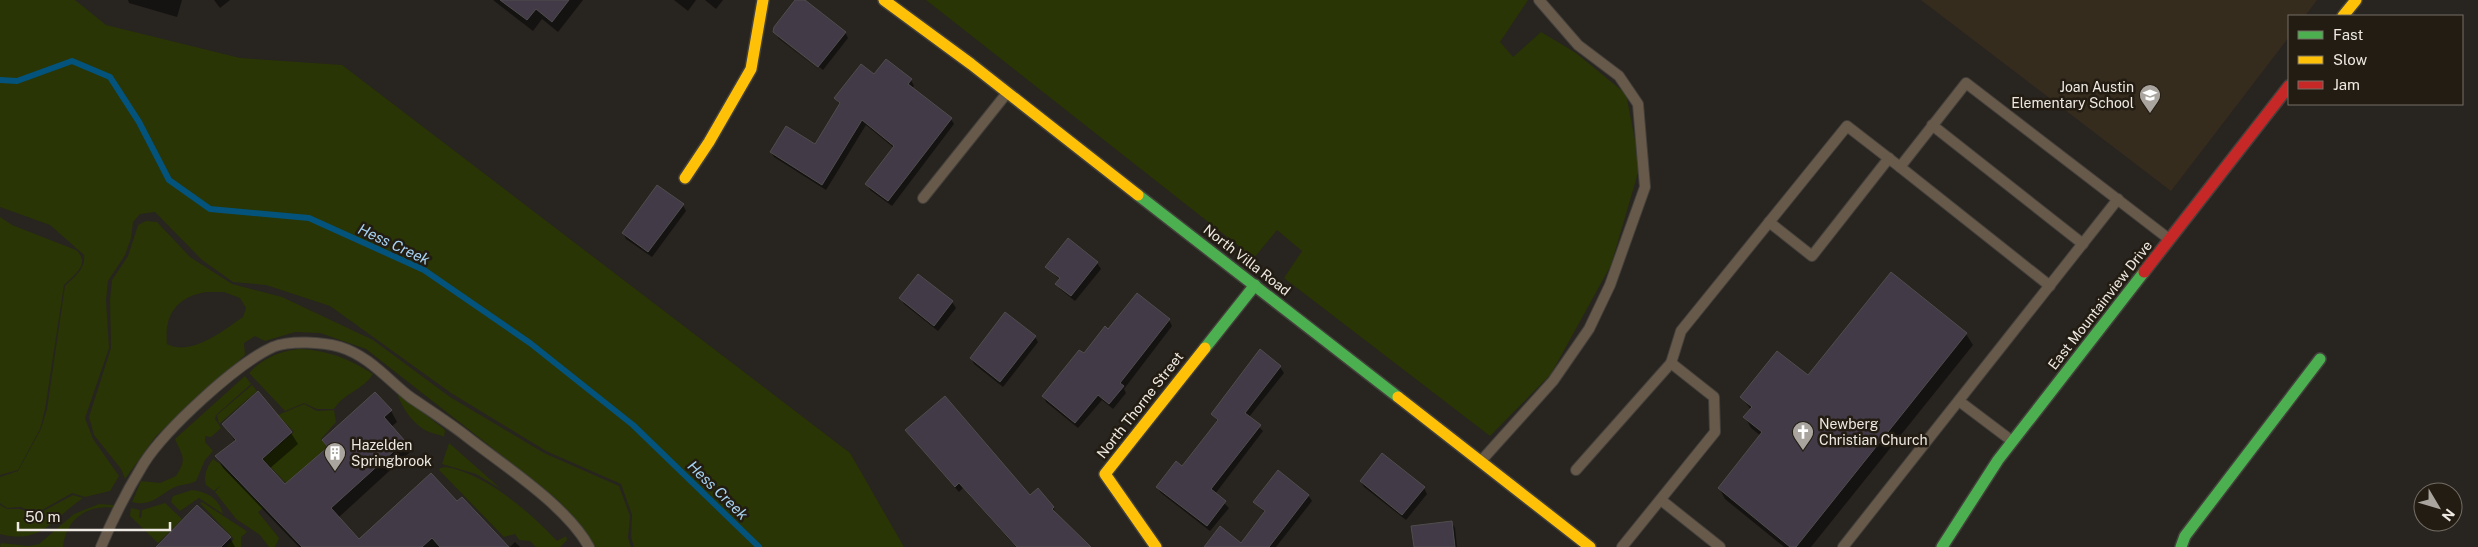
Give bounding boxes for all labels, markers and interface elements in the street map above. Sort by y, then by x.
legend [2288,15,2463,105]
text: Fast [2333,26,2363,43]
text: Slow [2333,51,2368,68]
text: Jam [2333,76,2360,93]
place label: Joan Austin Elementary School [2011,79,2134,111]
school or university icon: Joan Austin Elementary School [2138,83,2162,114]
water label: Hess Creek [355,220,433,268]
street label: North Villa Road [1200,221,1294,299]
street label: East Mountainview Drive [2045,237,2155,373]
street label: North Thorne Street [1094,349,1186,461]
place label: Newberg Christian Church [1819,416,1928,448]
church icon: Newberg Christian Church [1791,420,1815,451]
place label: Hazelden Springbrook [351,437,432,469]
building icon: Hazelden Springbrook [323,441,347,472]
water label: Hess Creek [684,457,752,524]
north arrow [2413,482,2463,532]
scale bar [18,500,170,532]
text: N [2439,506,2458,524]
text: 50 m [25,508,60,525]

